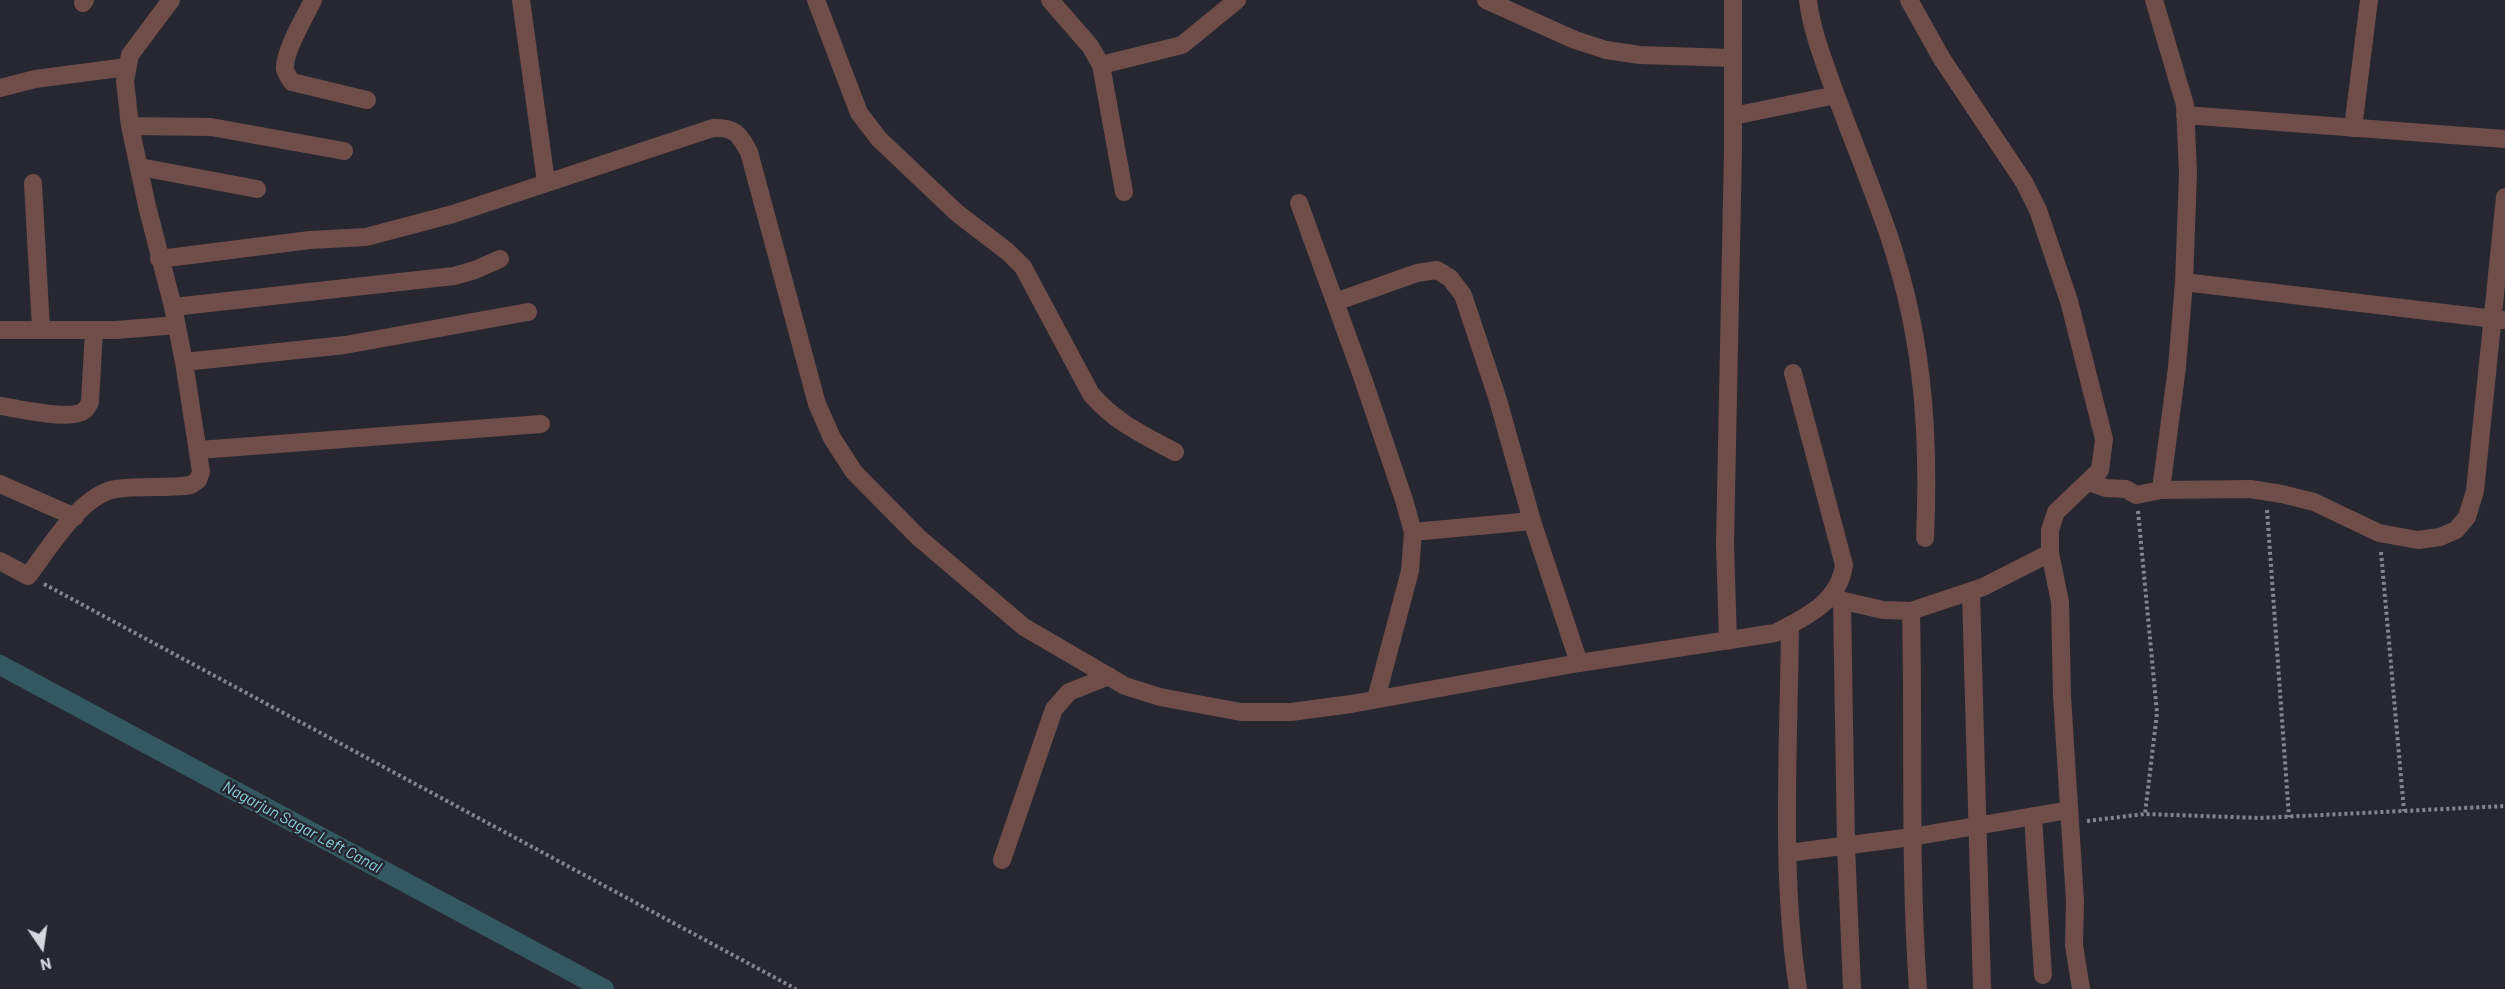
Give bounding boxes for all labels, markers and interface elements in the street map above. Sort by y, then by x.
water label: Nagarjun Sagar Left Canal [219,777,385,877]
north arrow [12,917,72,977]
text: N [39,955,53,975]

